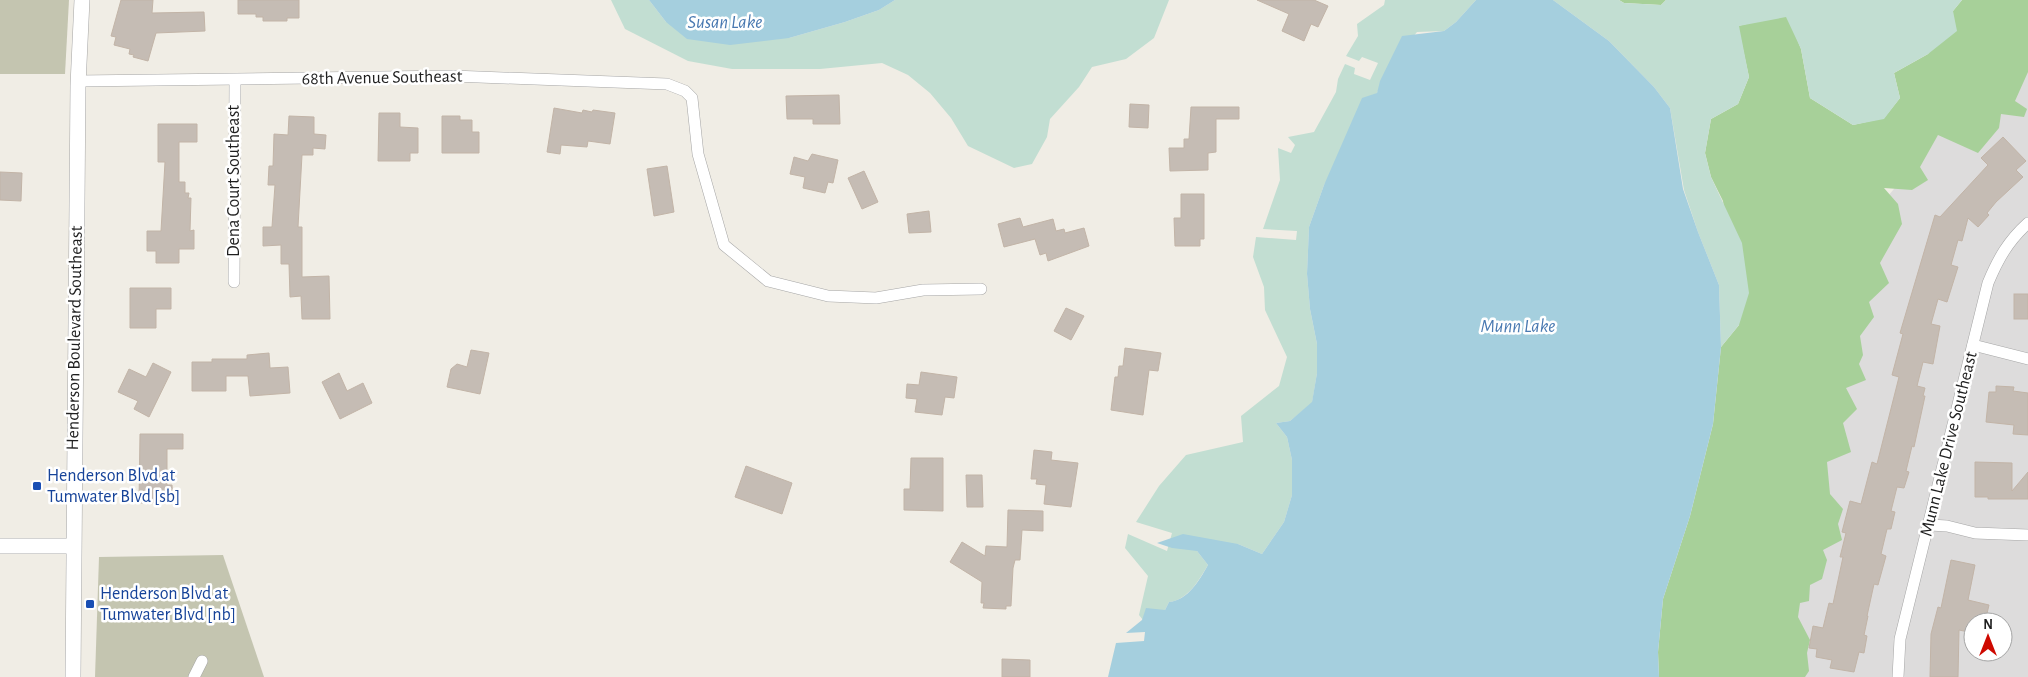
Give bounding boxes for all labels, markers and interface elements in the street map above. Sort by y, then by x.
water label: Susan Lake [687,13,763,32]
street label: 68th Avenue Southeast [301,68,463,88]
street label: Dena Court Southeast [225,105,243,257]
street label: Henderson Boulevard Southeast [64,225,86,450]
water label: Munn Lake [1481,317,1555,336]
street label: Munn Lake Drive Southeast [1917,349,1981,538]
place label: Henderson Blvd at Tumwater Blvd [sb] [47,467,180,506]
marker: Henderson Blvd at Tumwater Blvd [sb] [31,480,43,492]
place label: Henderson Blvd at Tumwater Blvd [nb] [100,585,236,624]
marker: Henderson Blvd at Tumwater Blvd [nb] [84,598,96,610]
north arrow [1963,612,2013,662]
text: N [1983,618,1993,632]

